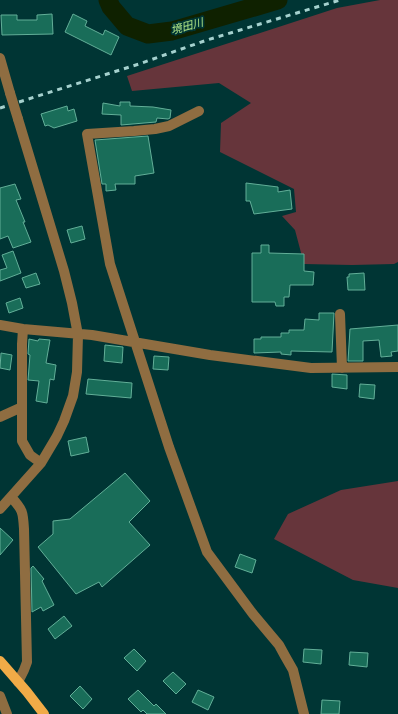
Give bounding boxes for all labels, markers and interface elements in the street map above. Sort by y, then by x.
water label: 境田川 [169,14,206,37]

